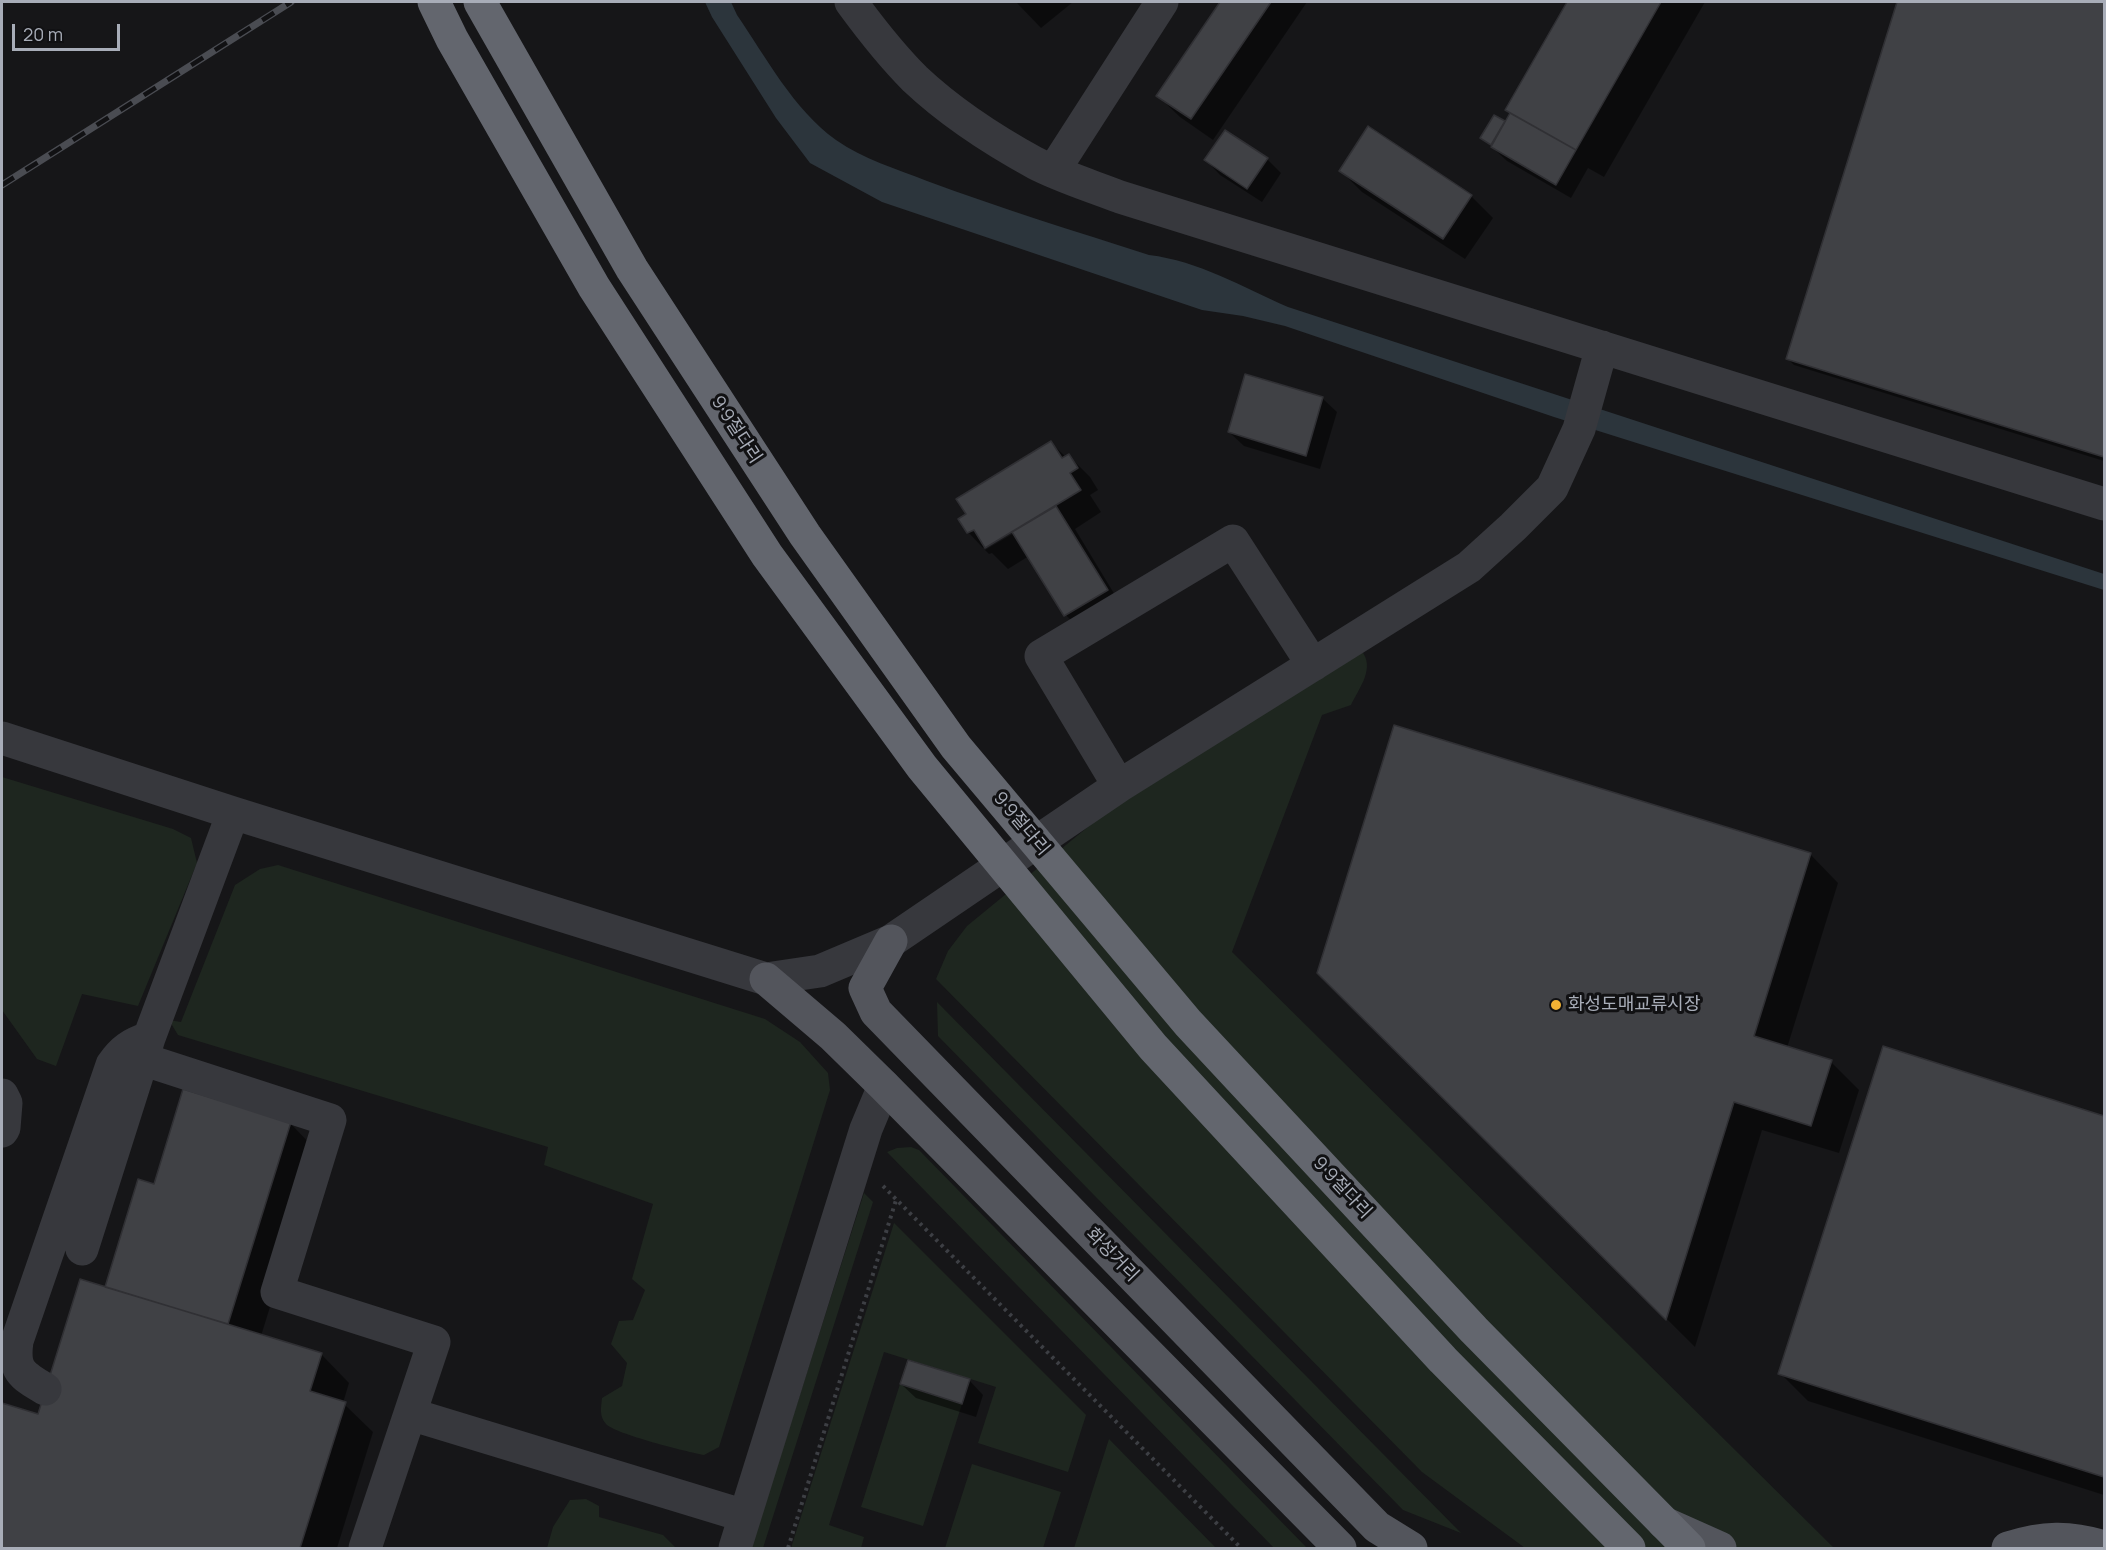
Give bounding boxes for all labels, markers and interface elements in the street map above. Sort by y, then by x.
scale bar [15,12,123,50]
text: 20 m [23,22,63,46]
street label: 9·9절다리 [706,392,766,468]
street label: 9·9절다리 [988,788,1054,860]
place label: 화성도매교류시장 [1568,994,1700,1016]
marker: 화성도매교류시장 [1549,998,1563,1012]
street label: 9·9절다리 [1308,1153,1376,1223]
street label: 화성거리 [1081,1224,1143,1286]

